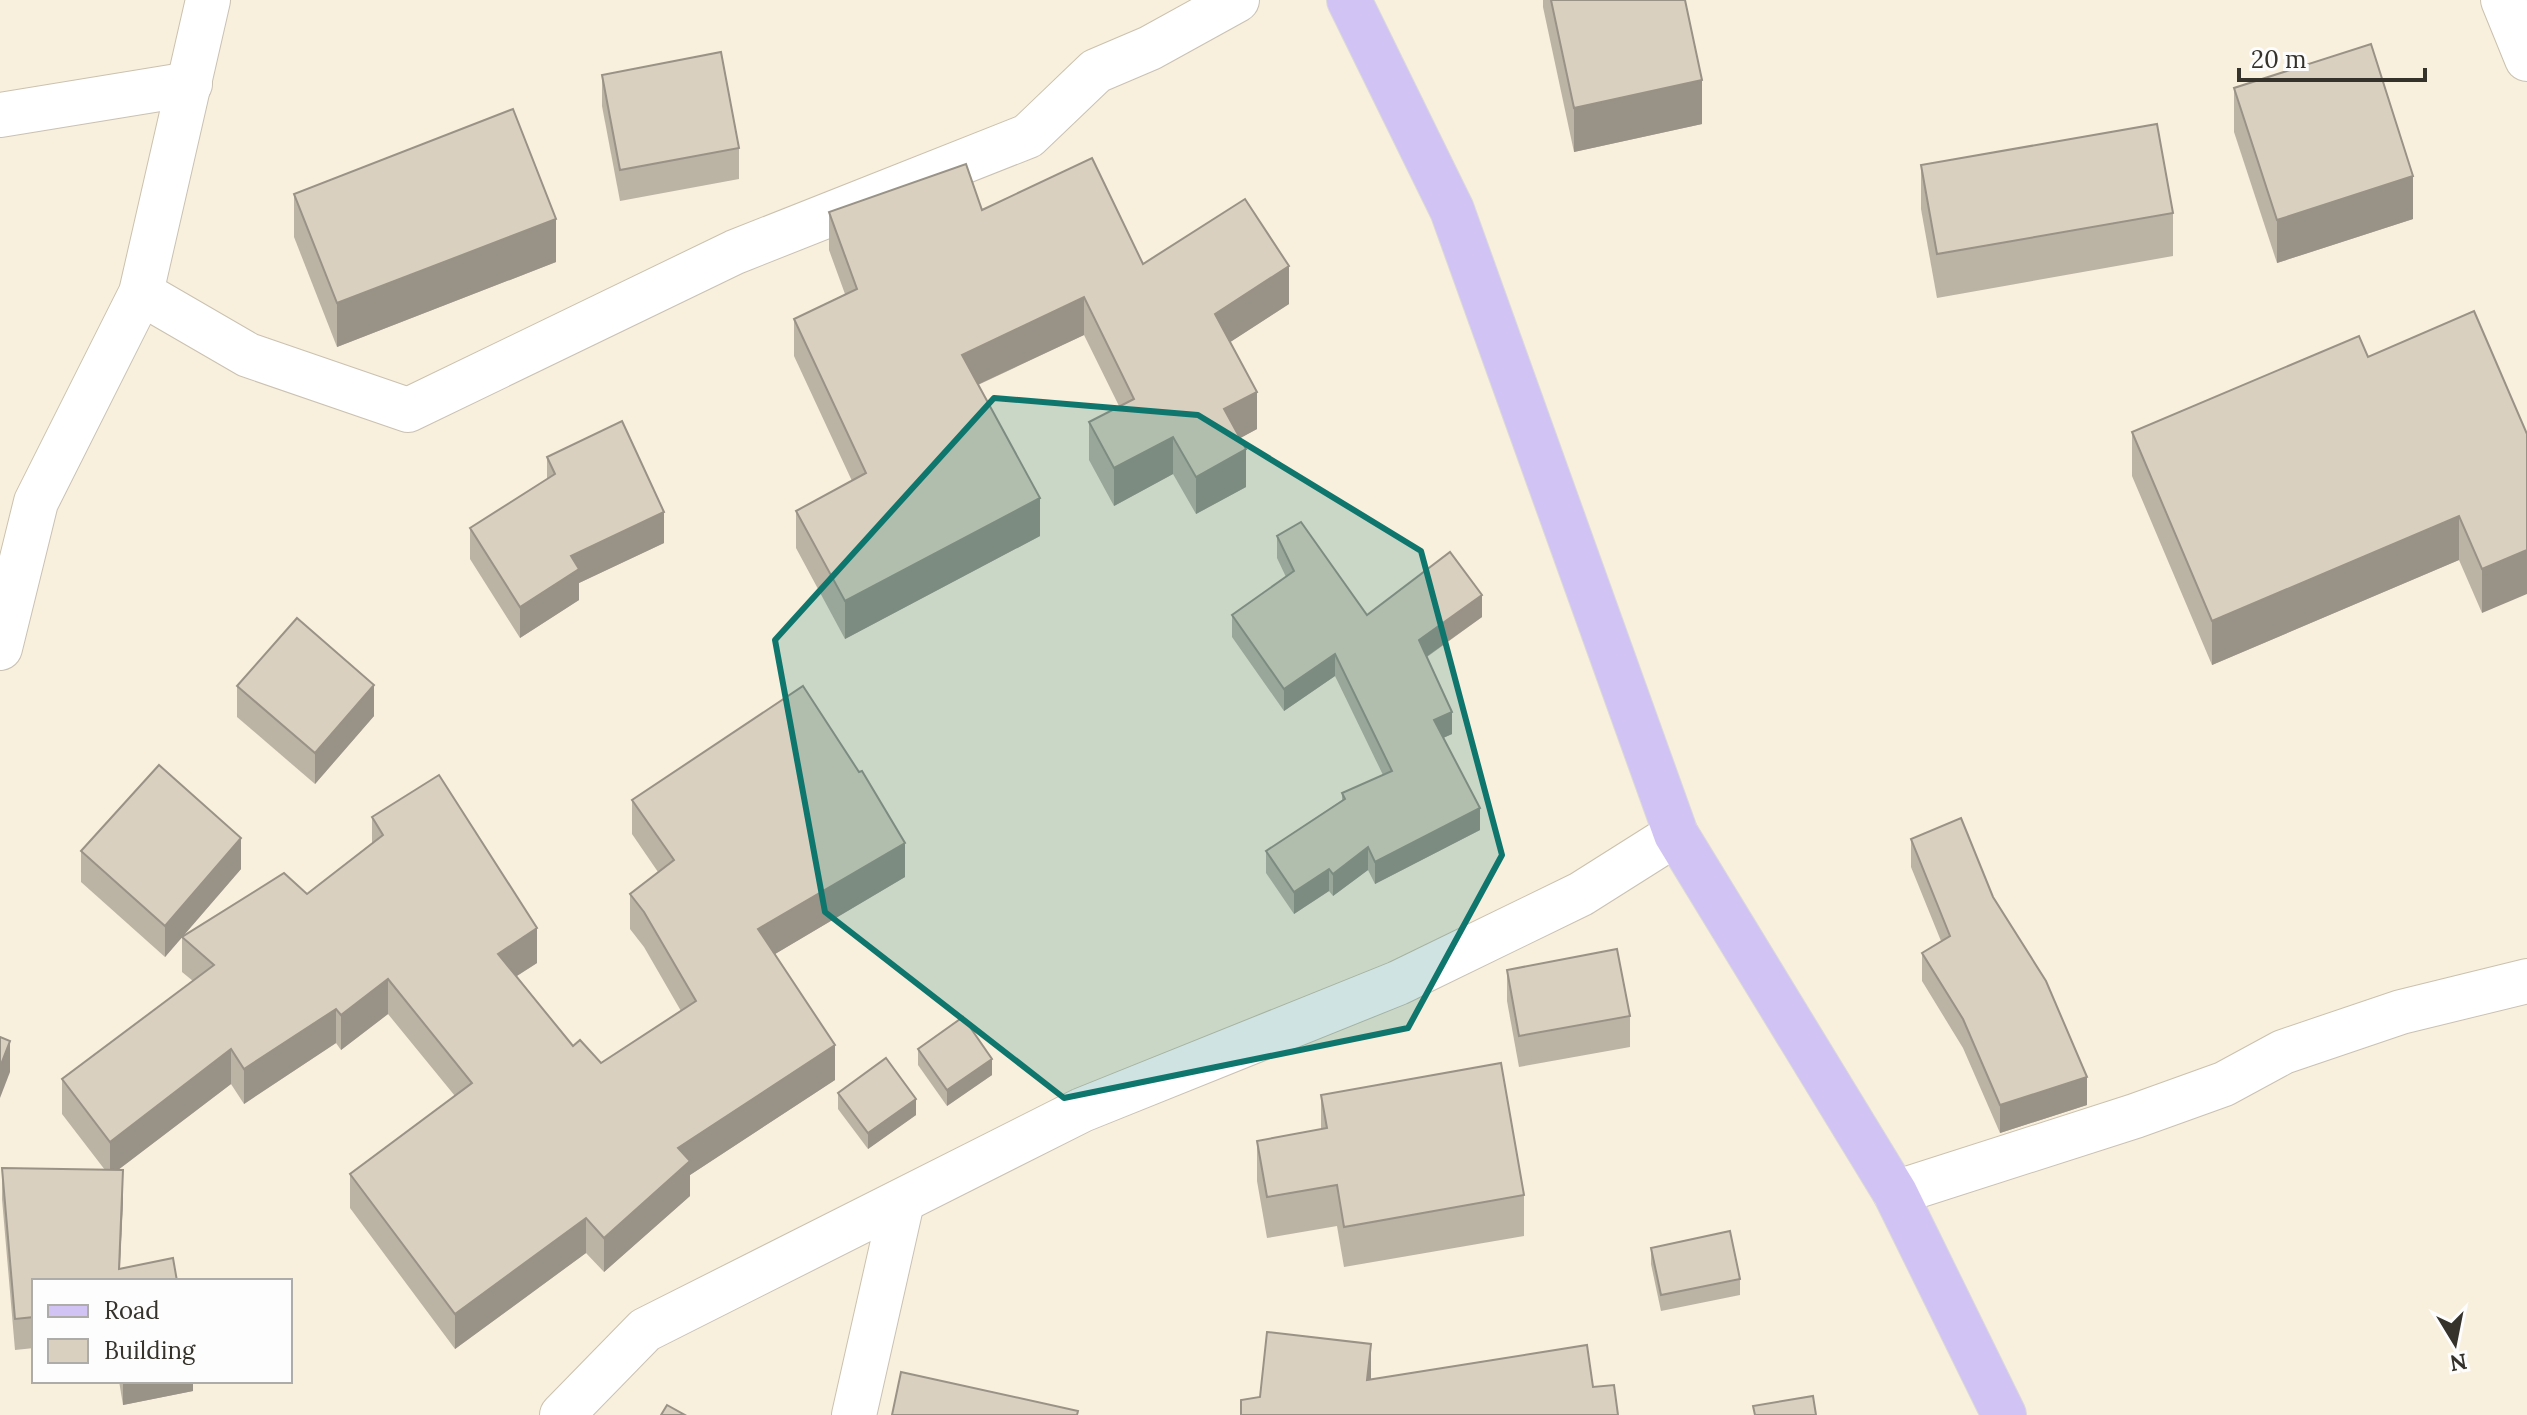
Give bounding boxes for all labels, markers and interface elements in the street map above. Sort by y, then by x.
scale bar [2239,32,2425,82]
text: 20 m [2251,44,2307,75]
legend [32,1279,292,1383]
text: Road [104,1295,160,1326]
north arrow [2415,1303,2495,1383]
text: Building [104,1335,196,1366]
text: N [2448,1347,2469,1378]

